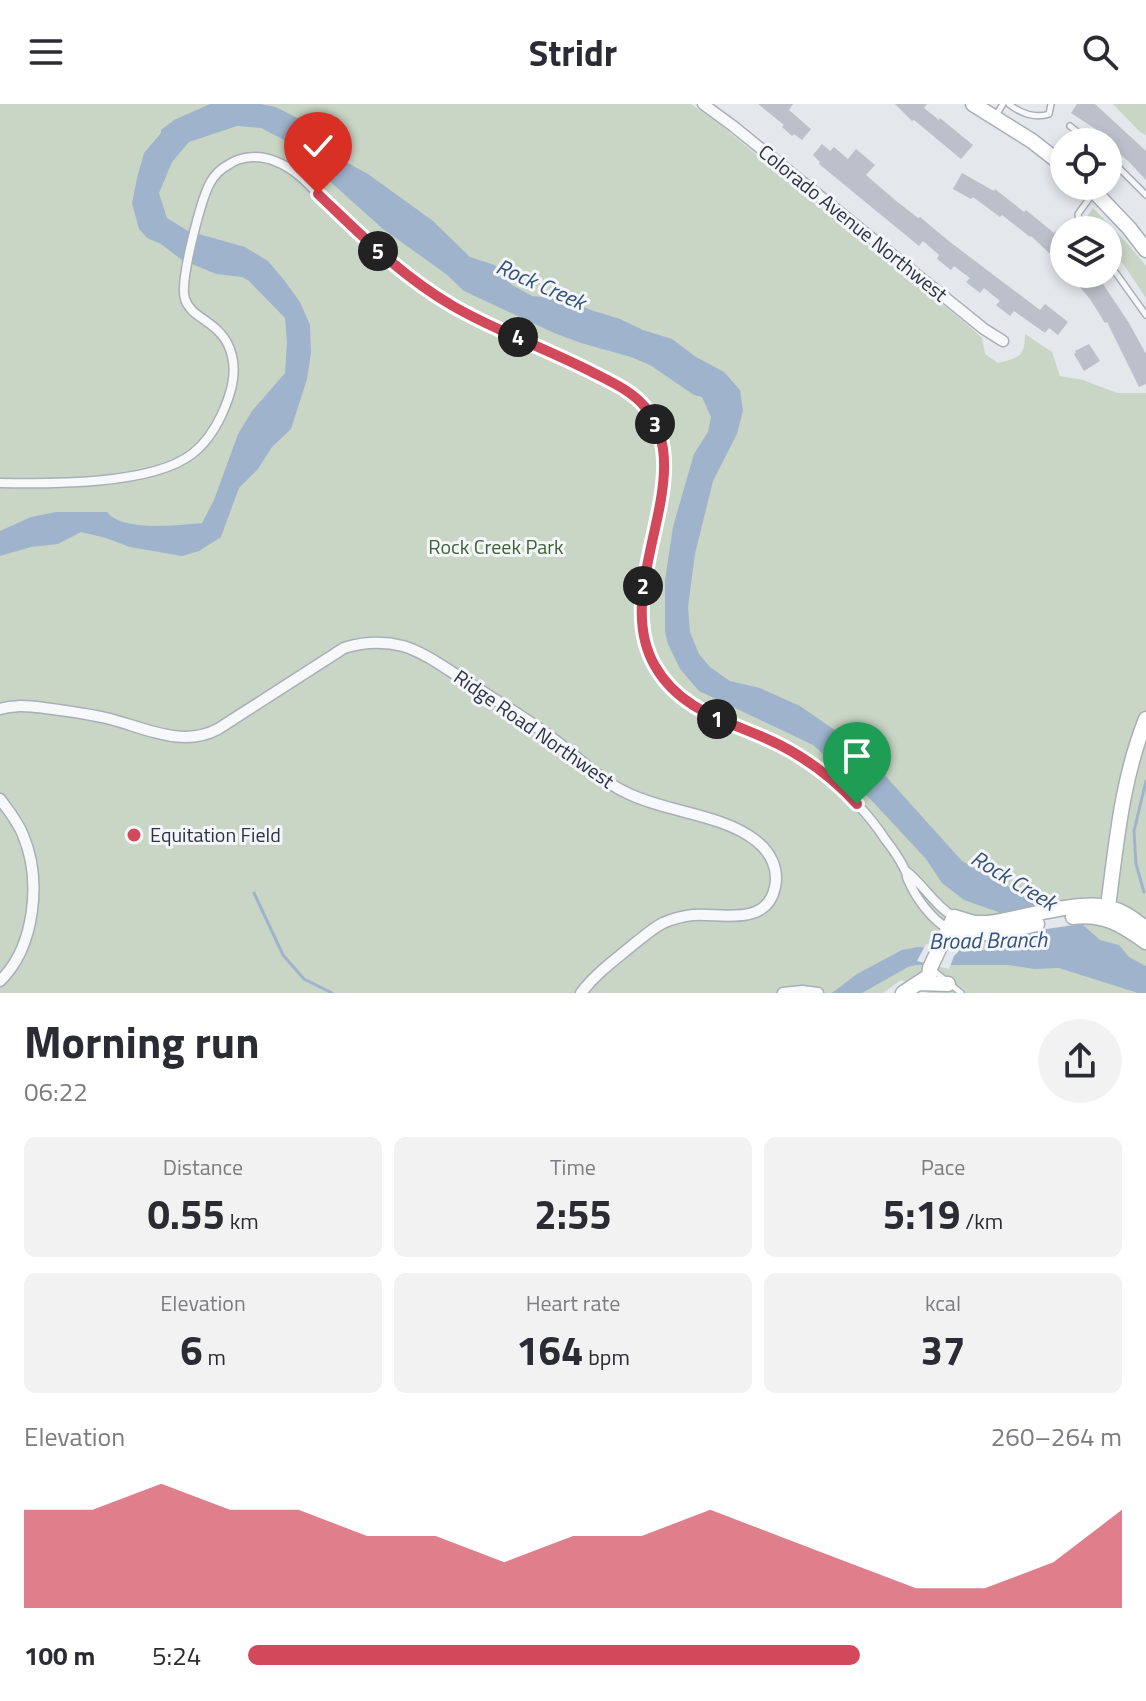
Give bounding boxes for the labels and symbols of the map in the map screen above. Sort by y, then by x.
pin [284,112,352,194]
street label: Colorado Avenue Northwest [752,136,955,309]
pin: 5 [358,231,398,271]
water label: Rock Creek [491,249,593,320]
pin: 4 [498,317,538,357]
pin: 3 [635,404,675,444]
park label: Rock Creek Park [428,531,564,562]
pin: 2 [623,566,663,606]
street label: Ridge Road Northwest [448,661,621,796]
pin: 1 [697,699,737,739]
pin [823,722,891,804]
place label: Equitation Field [150,819,281,850]
marker: Equitation Field [125,826,143,844]
water label: Rock Creek [965,841,1065,920]
water label: Broad Branch [929,922,1048,958]

